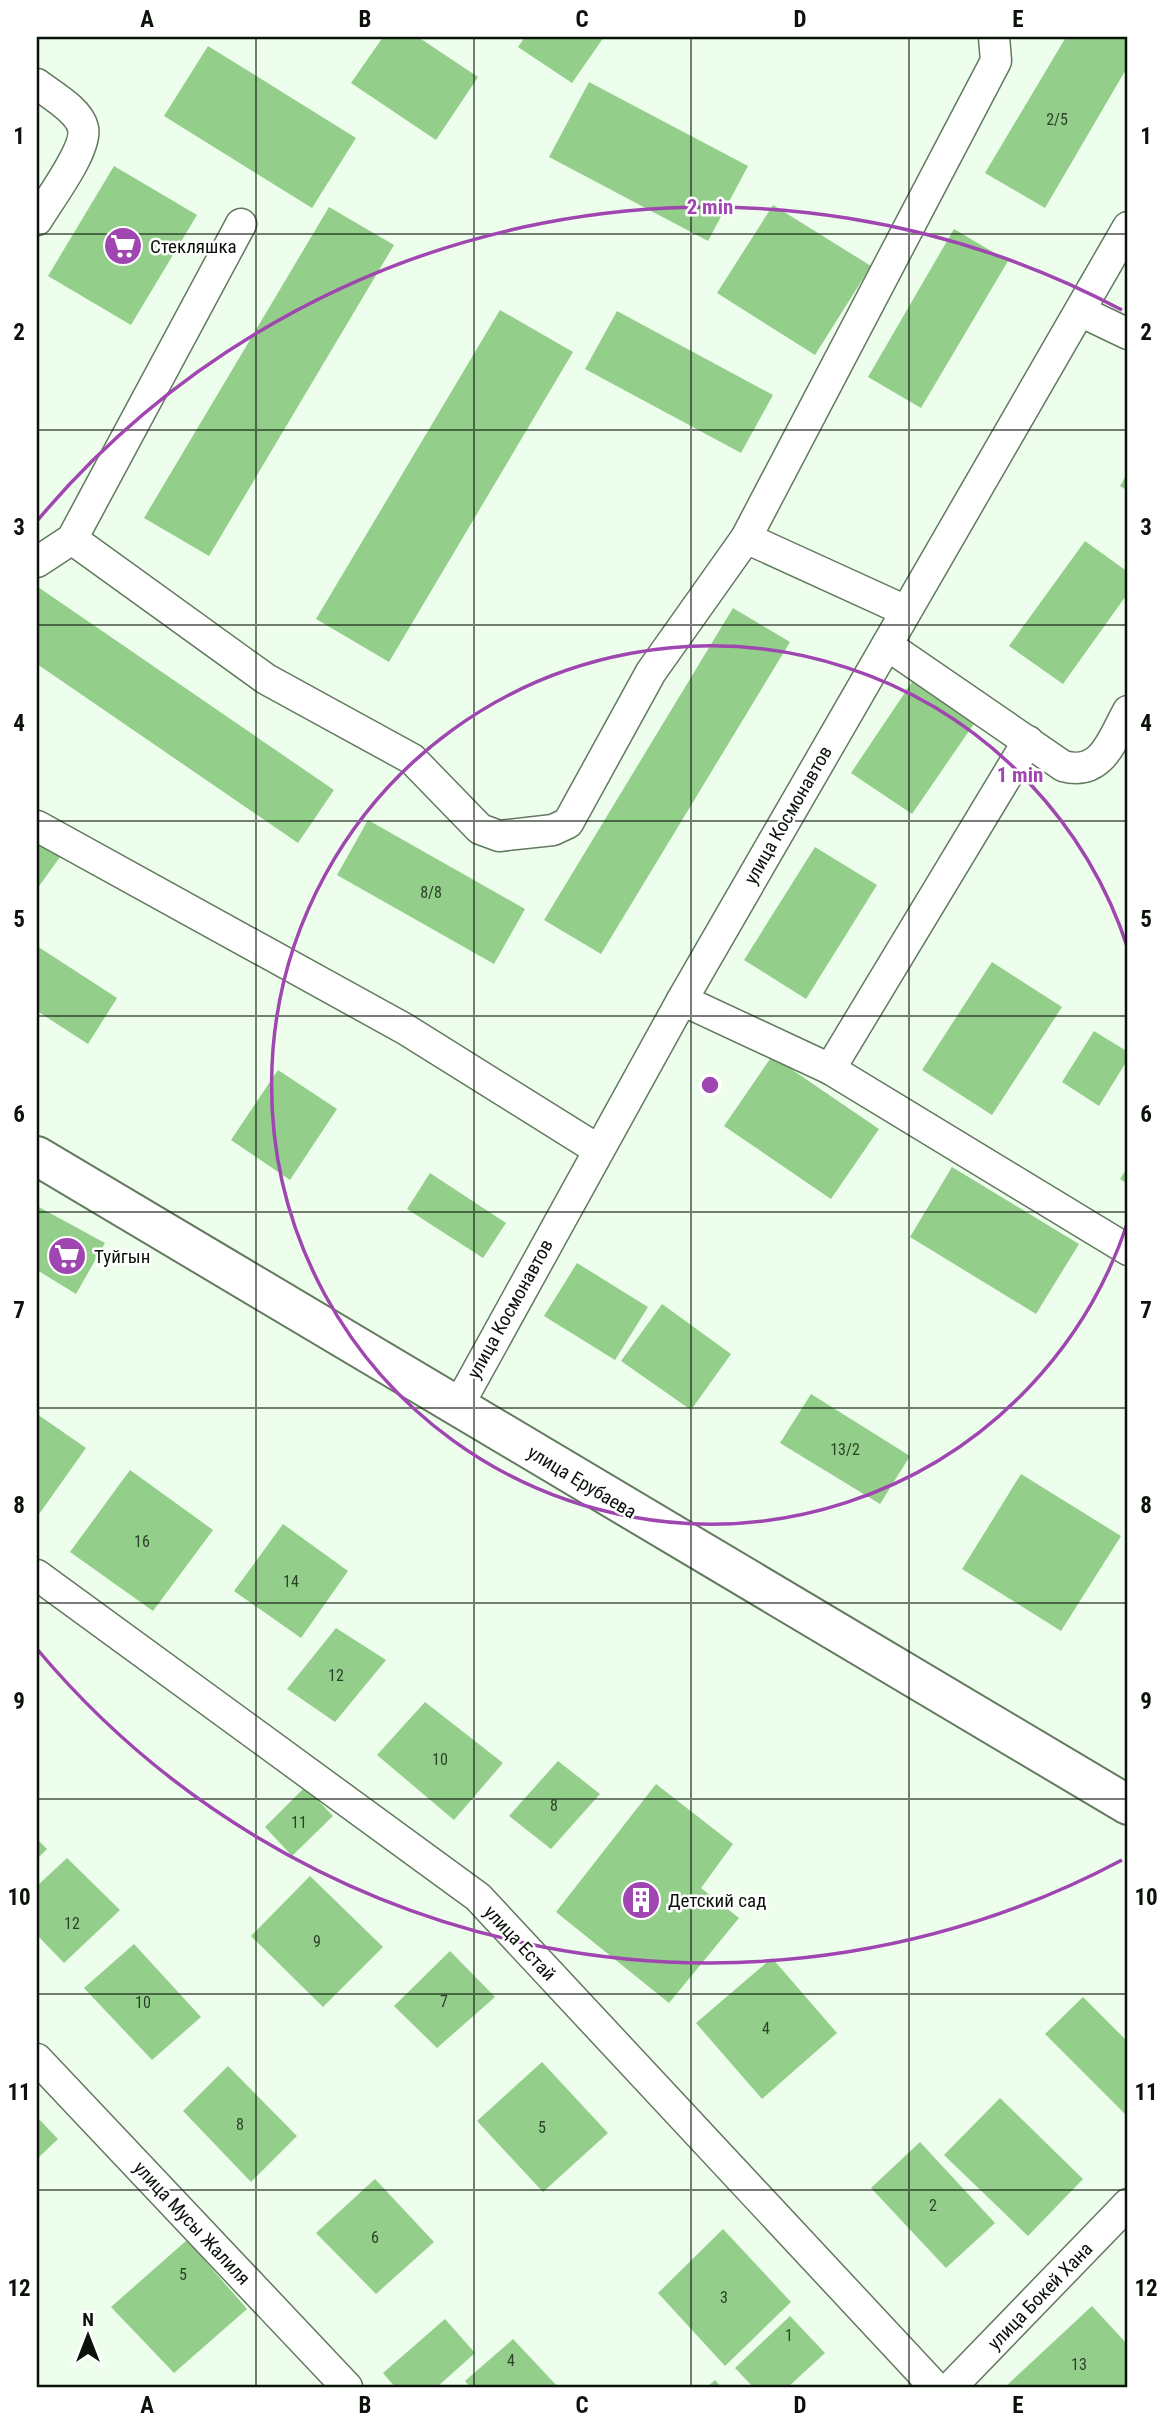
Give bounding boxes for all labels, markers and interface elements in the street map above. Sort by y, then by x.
text: A [140,6,154,33]
text: B [359,6,371,33]
text: C [575,6,589,33]
text: D [794,6,807,33]
text: E [1012,6,1024,33]
house number: 2/5 [1046,110,1068,129]
text: 1 [13,123,25,150]
text: 1 [1140,123,1152,150]
text: 2 min [687,195,733,219]
supermarket icon: Стекляшка [102,225,144,267]
place label: Стекляшка [150,235,237,258]
text: 2 [13,319,25,346]
text: 2 [1140,319,1152,346]
text: 3 [13,514,25,541]
text: 3 [1140,514,1152,541]
text: 4 [13,710,25,737]
text: 4 [1140,710,1152,737]
street label: улица Космонавтов [739,742,837,888]
text: 1 min [997,763,1043,787]
house number: 8/8 [420,883,442,902]
text: 5 [13,906,25,933]
text: 5 [1140,906,1152,933]
centre of rings [698,1073,722,1097]
text: 6 [13,1101,25,1128]
text: 6 [1140,1101,1152,1128]
supermarket icon: Туйгын [46,1235,88,1277]
street label: улица Космонавтов [462,1235,558,1383]
place label: Туйгын [94,1245,150,1268]
text: 7 [13,1297,25,1324]
text: 7 [1140,1297,1152,1324]
house number: 13/2 [830,1440,860,1459]
street label: улица Ерубаева [523,1441,641,1523]
text: 8 [13,1492,25,1519]
text: 8 [1140,1492,1152,1519]
house number: 16 [134,1532,150,1551]
house number: 14 [283,1572,299,1591]
house number: 12 [328,1666,344,1685]
text: 9 [13,1688,25,1715]
text: 9 [1140,1688,1152,1715]
house number: 10 [432,1750,448,1769]
house number: 8 [550,1796,558,1815]
house number: 11 [291,1813,307,1832]
building icon: Детский сад [620,1879,662,1921]
text: 10 [7,1884,31,1911]
text: 10 [1134,1884,1158,1911]
place label: Детский сад [668,1889,766,1912]
street label: улица Естай [479,1900,561,1986]
house number: 12 [64,1914,80,1933]
house number: 9 [313,1932,321,1951]
house number: 7 [440,1992,448,2011]
house number: 10 [135,1993,151,2012]
house number: 4 [762,2019,770,2038]
text: 11 [7,2079,31,2106]
text: 11 [1134,2079,1158,2106]
house number: 8 [236,2115,244,2134]
house number: 5 [538,2118,546,2137]
street label: улица Мусы Жалиля [129,2156,255,2290]
house number: 2 [929,2196,937,2215]
house number: 6 [371,2228,379,2247]
street label: улица Бокей Хана [983,2237,1097,2355]
house number: 5 [179,2265,187,2284]
text: 12 [7,2275,31,2302]
text: 12 [1134,2275,1158,2302]
house number: 3 [720,2288,728,2307]
north arrow [52,2302,122,2372]
text: N [82,2308,94,2331]
house number: 1 [785,2326,793,2345]
house number: 4 [507,2351,515,2370]
house number: 13 [1071,2355,1087,2374]
text: A [140,2392,154,2419]
text: B [359,2392,371,2419]
text: C [575,2392,589,2419]
text: D [794,2392,807,2419]
text: E [1012,2392,1024,2419]

